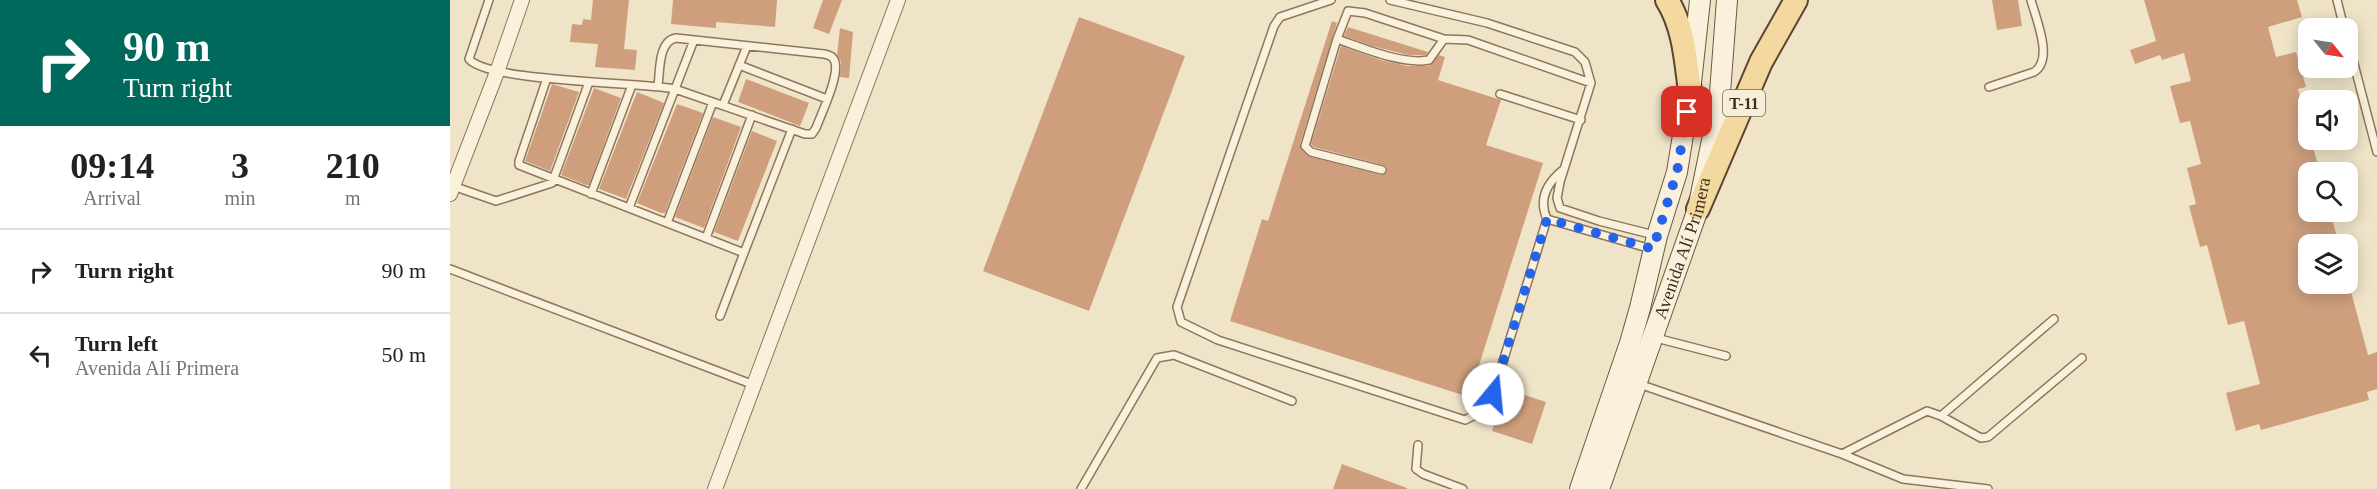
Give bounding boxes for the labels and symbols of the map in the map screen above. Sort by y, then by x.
north arrow [2298,18,2358,78]
pin [1661,86,1712,137]
road number: T-11 [1723,90,1765,116]
street label: Avenida Alí Primera [1650,176,1714,322]
position arrow [1461,362,1525,426]

